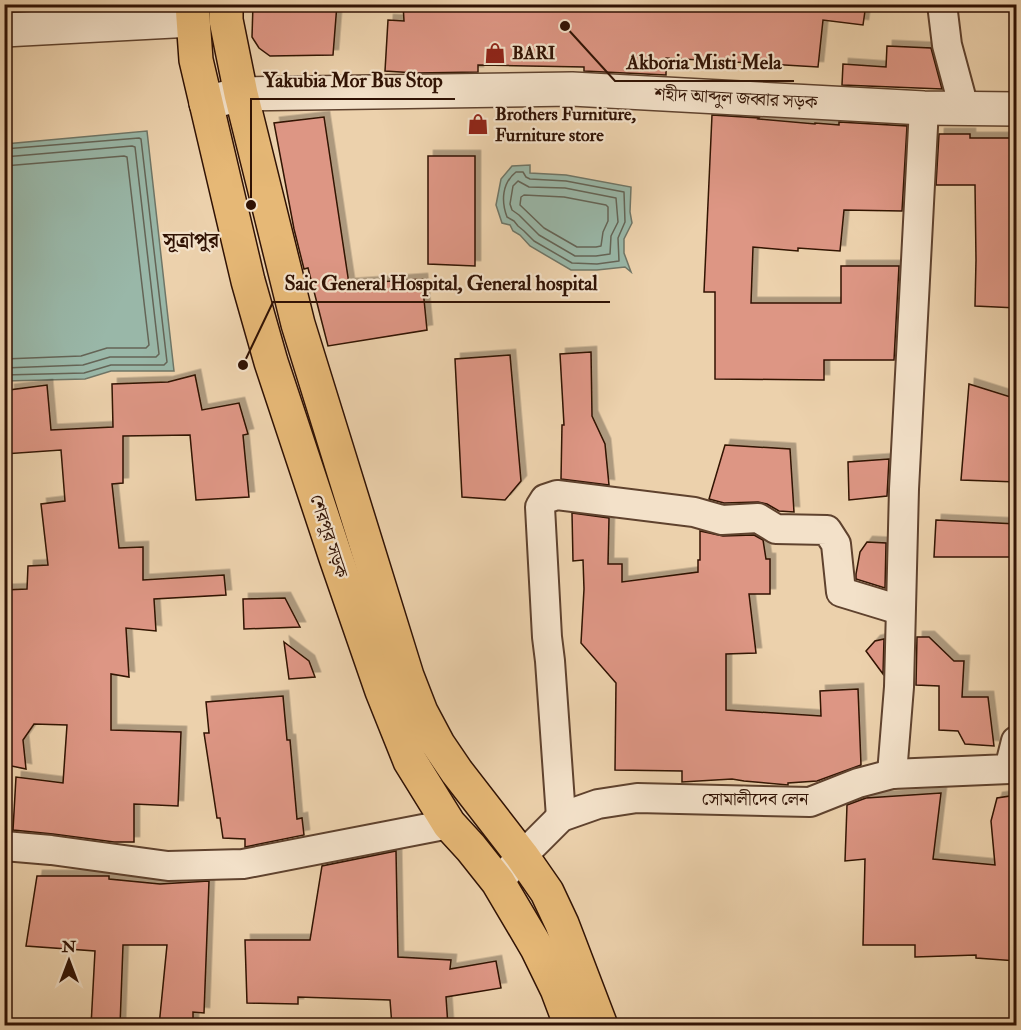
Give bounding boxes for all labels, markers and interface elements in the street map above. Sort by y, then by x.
shop icon: BARI [483,41,507,65]
place label: BARI [512,42,555,65]
callout: Akboria Misti Mela [615,43,794,81]
text: Akboria Misti Mela [626,50,782,75]
callout: Yakubia Mor Bus Stop [251,61,455,99]
text: Yakubia Mor Bus Stop [262,68,443,94]
street label: শহীদ আব্দুল জব্বার সড়ক [653,83,819,115]
place label: Brothers Furniture, Furniture store [495,103,636,147]
shop icon: Brothers Furniture, Furniture store [466,112,490,136]
district label: সূত্রাপুর [162,228,220,253]
callout: Saic General Hospital, General hospital [273,264,610,302]
text: Saic General Hospital, General hospital [284,271,598,297]
street label: শেরপুর সড়ক [304,492,353,582]
street label: সোমালীদেব লেন [701,788,809,811]
north arrow [39,931,99,991]
text: N [61,937,77,957]

